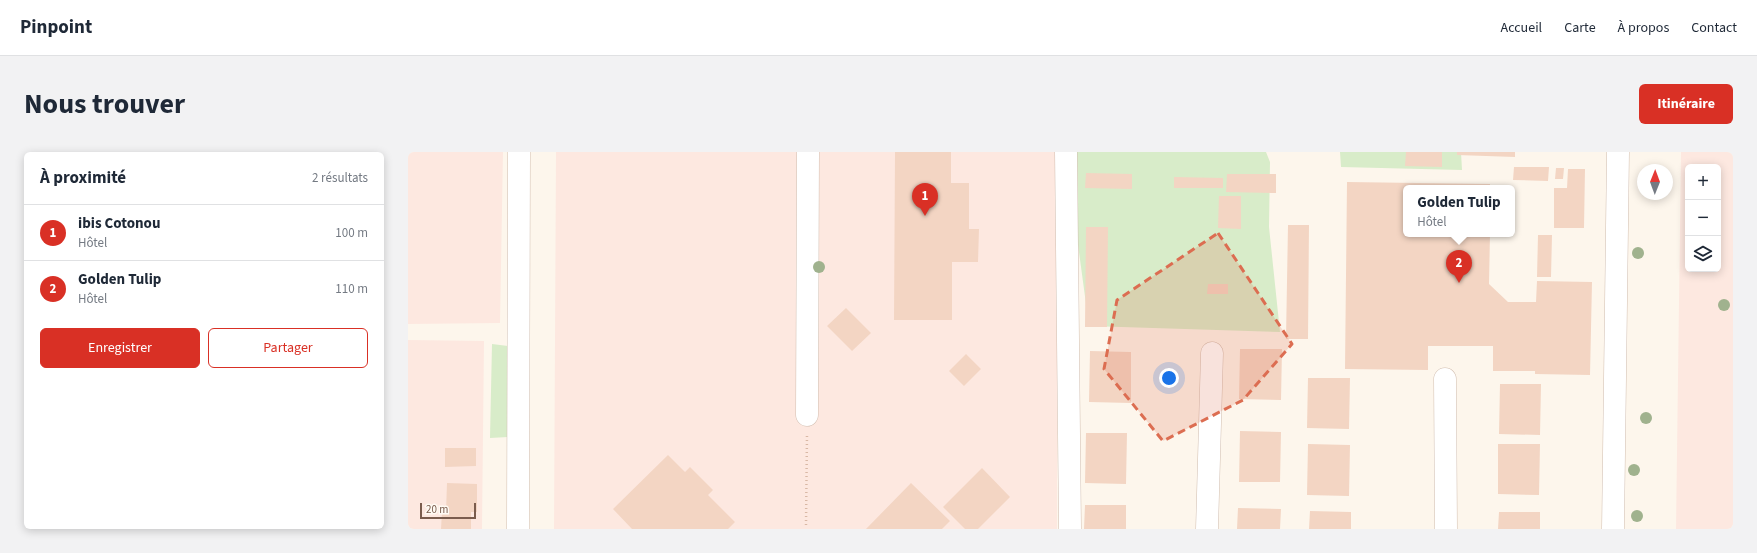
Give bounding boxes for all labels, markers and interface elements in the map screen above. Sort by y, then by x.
text: Pinpoint [20,14,92,41]
text: Accueil [1501,18,1542,38]
text: Carte [1564,18,1596,38]
text: À propos [1618,18,1669,38]
text: Contact [1691,18,1737,38]
text: Nous trouver [24,84,185,124]
button: Itinéraire [1639,84,1733,124]
north arrow [1637,164,1673,200]
map controls [1685,164,1721,272]
button: + [1685,164,1721,200]
text: À proximité [40,166,126,190]
text: 2 résultats [312,169,368,187]
pin: 1 [912,183,938,216]
popup [1403,185,1515,237]
text: Golden Tulip [1417,192,1501,213]
button: − [1685,200,1721,236]
text: ibis Cotonou [78,213,160,234]
text: Hôtel [1417,213,1447,231]
text: 1 [50,224,56,242]
text: 100 m [335,224,368,242]
text: Hôtel [78,234,107,252]
button: layers [1685,236,1721,272]
pin: 2 [1446,250,1472,283]
text: Golden Tulip [78,269,161,290]
text: 2 [50,280,56,298]
text: 110 m [335,280,368,298]
text: Hôtel [78,290,107,308]
button: Enregistrer [40,328,200,368]
button: Partager [208,328,368,368]
your location [1159,368,1179,388]
scale bar [420,501,476,520]
text: 20 m [426,502,448,517]

